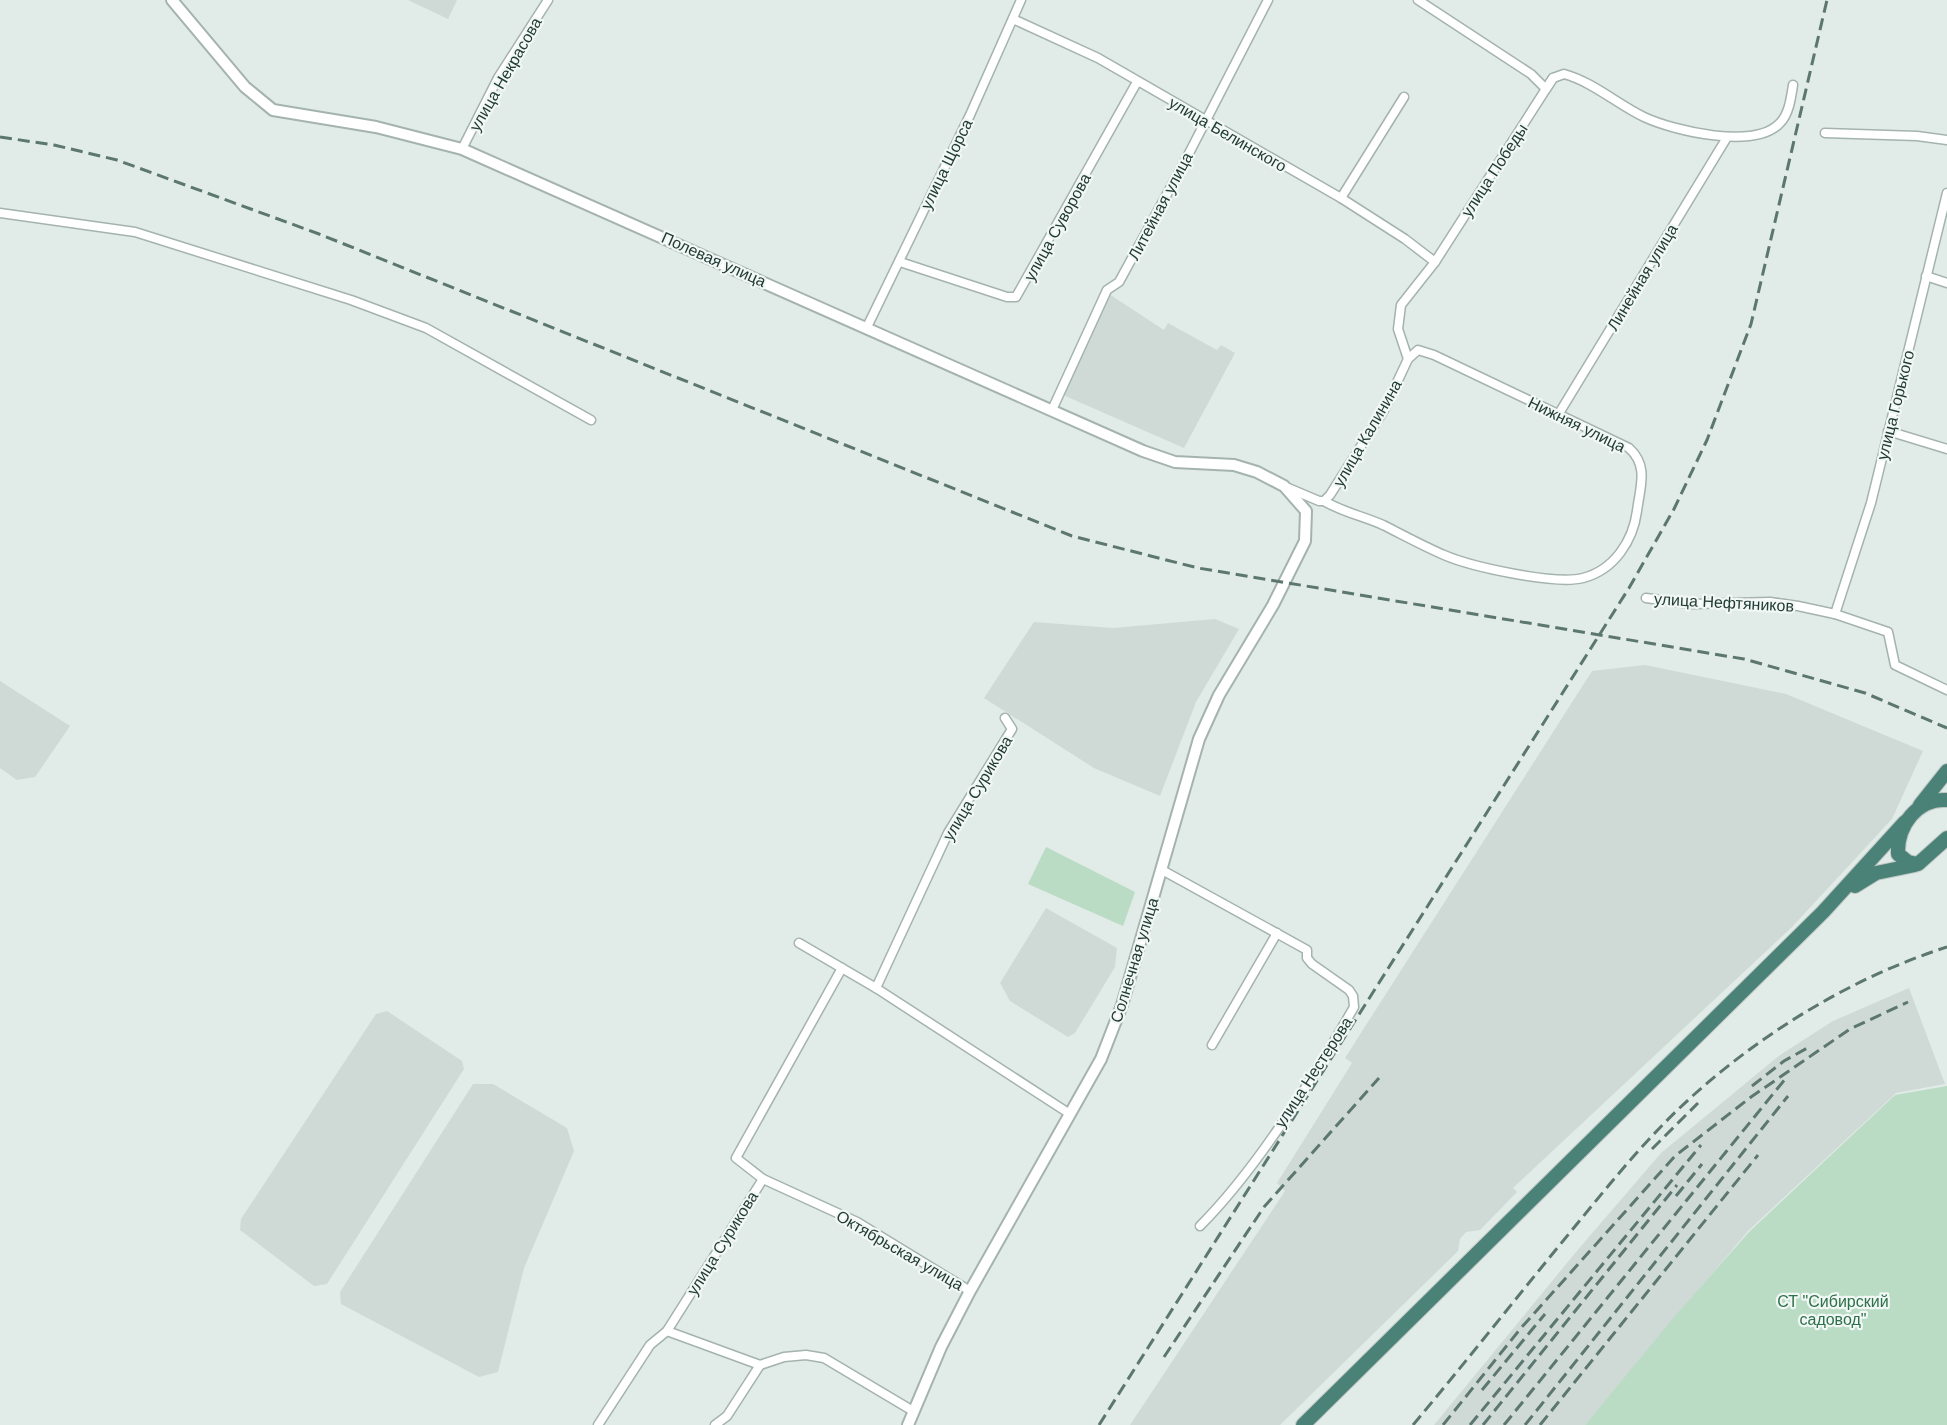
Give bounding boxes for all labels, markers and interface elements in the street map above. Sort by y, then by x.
street label: улица Некрасова [466,14,545,134]
street label: улица Белинского [1166,94,1290,175]
street label: улица Щорса [917,116,976,212]
street label: улица Победы [1458,121,1531,220]
street label: Литейная улица [1125,150,1196,263]
street label: улица Суворова [1021,170,1094,284]
street label: Линейная улица [1604,221,1681,333]
street label: Полевая улица [659,229,769,290]
street label: улица Горького [1874,348,1917,462]
street label: улица Калинина [1330,377,1405,490]
street label: Нижняя улица [1526,394,1628,455]
street label: улица Нефтяников [1654,590,1794,615]
street label: улица Сурикова [940,733,1015,844]
street label: Солнечная улица [1107,896,1162,1025]
street label: улица Нестерова [1271,1014,1355,1131]
street label: улица Сурикова [684,1188,761,1298]
street label: Октябрьская улица [833,1207,966,1294]
park label: СТ "Сибирский садовод" [1777,1293,1889,1328]

